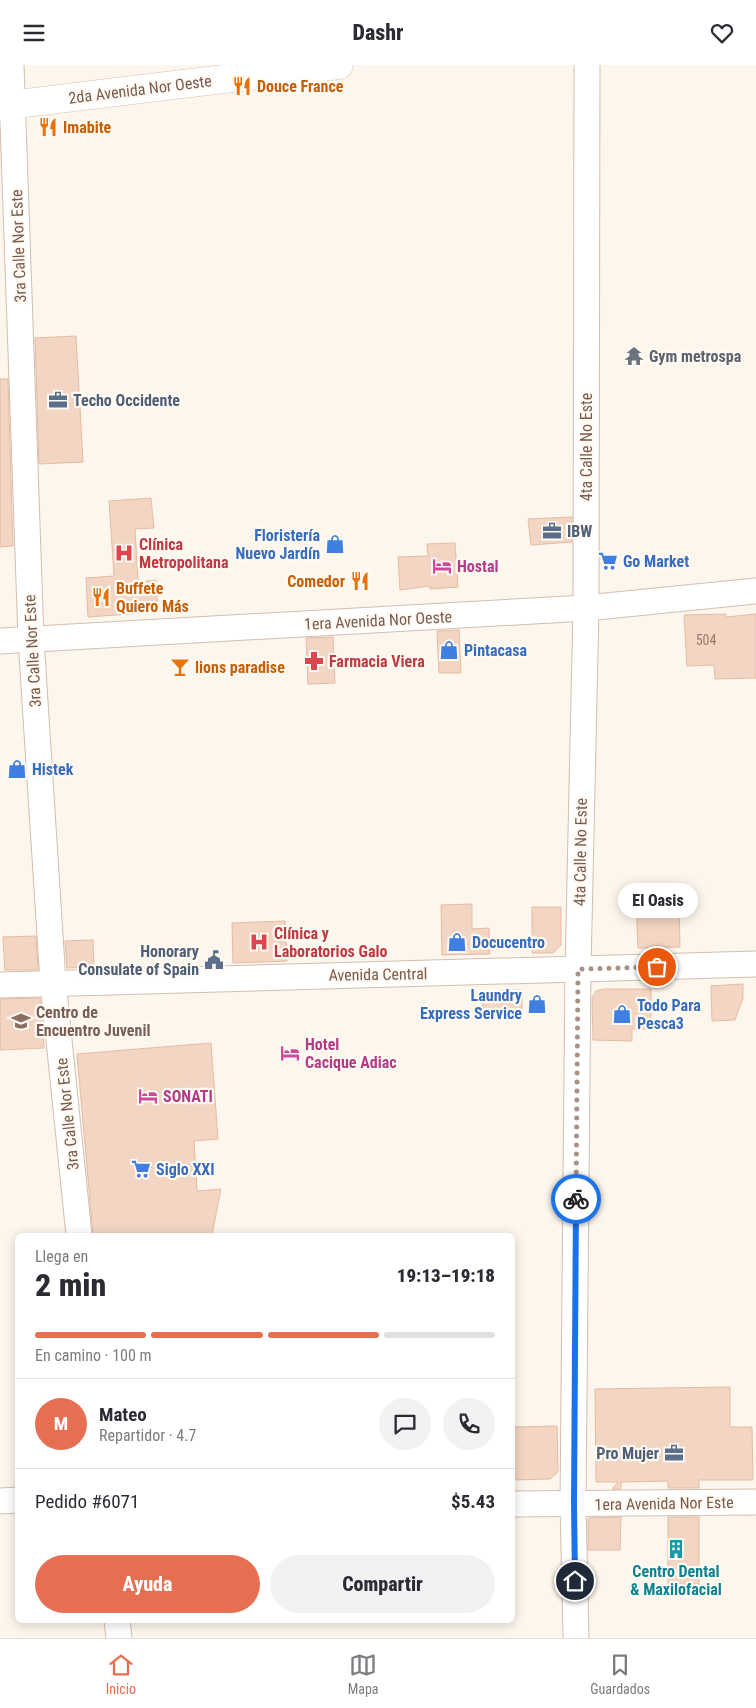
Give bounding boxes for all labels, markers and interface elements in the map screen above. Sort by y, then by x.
icon: menu [20,19,48,47]
icon: heart [708,19,736,47]
text: Dashr [353,20,404,45]
street label: 2da Avenida Nor Oeste [67,71,213,108]
restaurant icon: Douce France [231,75,253,97]
place label: Douce France [257,77,344,96]
restaurant icon: Imabite [37,116,59,138]
place label: Imabite [63,118,112,137]
street label: 3ra Calle Nor Este [7,189,30,303]
temple icon: Gym metrospa [623,345,645,367]
place label: Gym metrospa [649,347,742,366]
office icon: Techo Occidente [47,389,69,411]
place label: Techo Occidente [73,391,180,410]
street label: 4ta Calle No Este [577,393,596,501]
office icon: IBW [541,520,563,542]
place label: IBW [567,522,592,541]
place label: Floristería Nuevo Jardín [236,526,320,563]
shop icon: Floristería Nuevo Jardín [324,533,346,555]
place label: Clínica Metropolitana [139,535,229,572]
hospital icon: Clínica Metropolitana [113,542,135,564]
supermarket icon: Go Market [597,550,619,572]
place label: Go Market [623,552,689,571]
hotel icon: Hostal [431,555,453,577]
place label: Hostal [457,557,499,576]
restaurant icon: Comedor [349,570,371,592]
place label: Comedor [287,572,345,591]
place label: Buffete Quiero Más [116,579,189,616]
restaurant icon: Buffete Quiero Más [90,586,112,608]
street label: 3ra Calle Nor Este [20,594,45,708]
street label: 1era Avenida Nor Oeste [304,607,453,634]
house number: 504 [696,632,716,648]
shop icon: Pintacasa [438,639,460,661]
place label: Pintacasa [464,641,528,660]
pharmacy icon: Farmacia Viera [303,650,325,672]
place label: Farmacia Viera [329,652,425,671]
bar icon: lions paradise [169,656,191,678]
place label: lions paradise [195,658,285,677]
shop icon: Histek [6,758,28,780]
place label: Histek [32,760,74,779]
street label: 4ta Calle No Este [570,798,591,906]
callout: El Oasis [617,882,697,917]
text: El Oasis [632,891,684,910]
place label: Clínica y Laboratorios Galo [274,924,387,961]
hospital icon: Clínica y Laboratorios Galo [248,931,270,953]
shop icon: Docucentro [446,931,468,953]
place label: Docucentro [472,933,545,952]
place label: Honorary Consulate of Spain [78,942,199,979]
pin [636,946,678,988]
public building icon: Honorary Consulate of Spain [203,949,225,971]
icon: bag [643,953,671,981]
street label: Avenida Central [328,964,428,985]
place label: Laundry Express Service [420,986,522,1023]
shop icon: Laundry Express Service [526,993,548,1015]
place label: Todo Para Pesca3 [637,996,701,1033]
place label: Centro de Encuentro Juvenil [36,1003,150,1040]
shop icon: Todo Para Pesca3 [611,1003,633,1025]
school or university icon: Centro de Encuentro Juvenil [10,1010,32,1032]
place label: Hotel Cacique Adiac [305,1035,397,1072]
hotel icon: Hotel Cacique Adiac [279,1042,301,1064]
street label: 3ra Calle Nor Este [52,1057,83,1171]
hotel icon: SONATI [137,1085,159,1107]
place label: SONATI [163,1087,213,1106]
supermarket icon: Siglo XXI [130,1158,152,1180]
place label: Siglo XXI [156,1160,215,1179]
courier [551,1174,601,1224]
icon: bike [562,1185,590,1213]
text: Llega en [35,1247,88,1266]
text: 19:13–19:18 [397,1264,495,1287]
text: 2 min [35,1266,106,1304]
text: En camino · 100 m [35,1346,152,1365]
button: chat [379,1398,431,1450]
button: phone [443,1398,495,1450]
text: Mateo [99,1403,147,1426]
text: M [54,1412,68,1435]
text: Repartidor · 4.7 [99,1426,196,1445]
office icon: Pro Mujer [663,1442,685,1464]
place label: Pro Mujer [596,1444,659,1463]
text: Pedido #6071 [35,1490,139,1513]
text: $5.43 [451,1490,495,1513]
street label: 1era Avenida Nor Este [594,1493,734,1514]
building icon: Centro Dental & Maxilofacial [665,1538,687,1560]
button: Ayuda [35,1555,260,1613]
button: Compartir [270,1555,495,1613]
pin [554,1560,596,1602]
place label: Centro Dental & Maxilofacial [630,1562,722,1599]
icon: home [561,1567,589,1595]
tab: Inicio [106,1651,136,1697]
tab: Mapa [348,1651,379,1697]
tab: Guardados [590,1651,650,1697]

